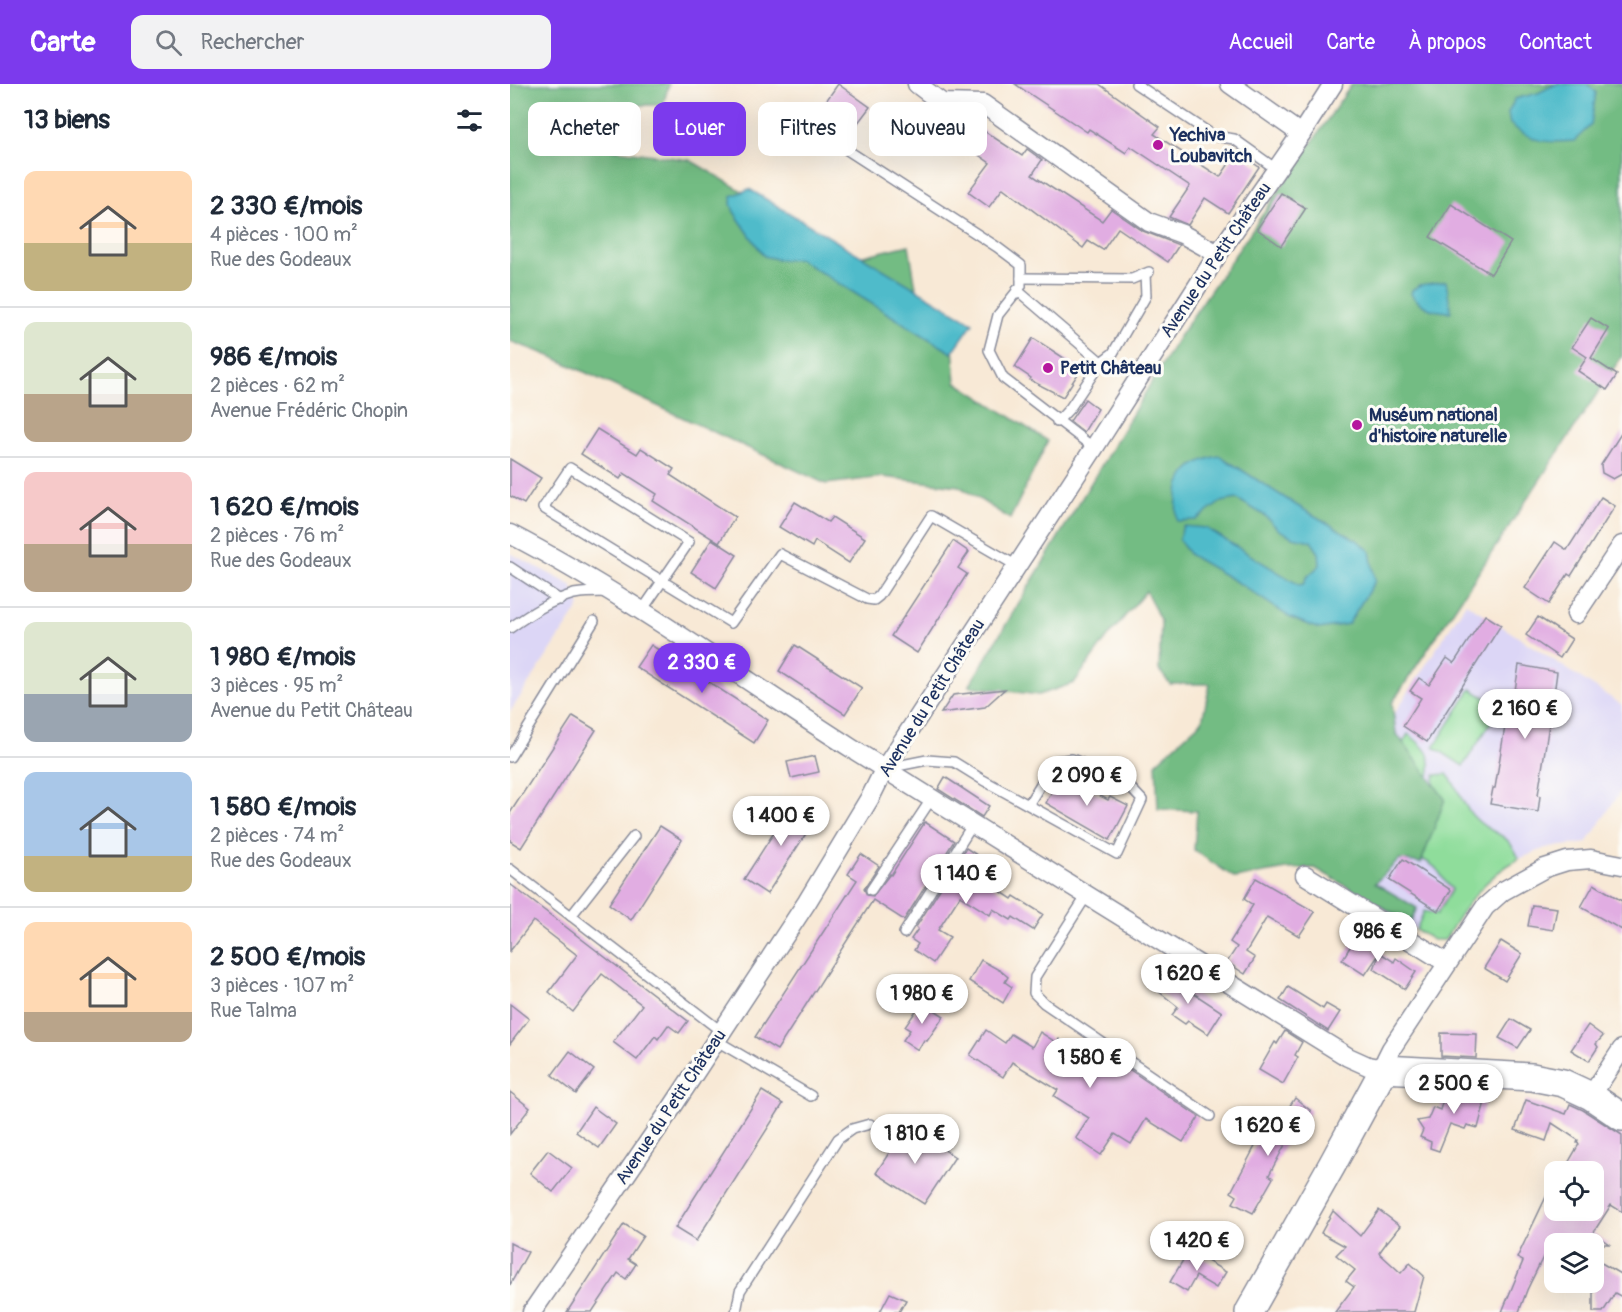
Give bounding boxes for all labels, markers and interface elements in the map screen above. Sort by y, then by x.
search box [131,15,551,69]
text: Carte [30,25,95,60]
icon: search [152,26,185,59]
text: Rechercher [200,28,304,56]
text: Accueil [1229,29,1293,56]
text: Carte [1326,29,1375,56]
text: À propos [1408,29,1486,56]
text: Contact [1519,29,1592,56]
chip: Acheter [528,102,641,156]
chip: Louer [653,102,746,156]
chip: Filtres [758,102,857,156]
chip: Nouveau [869,102,987,156]
text: 13 biens [24,104,110,136]
icon: filters [453,104,486,137]
place label: Yechiva Loubavitch [1169,124,1253,168]
marker: Yechiva Loubavitch [1151,138,1165,152]
street label: Avenue du Petit Château [1155,178,1277,342]
text: 2 330 €/mois [210,190,362,222]
icon: home [72,195,144,267]
text: 4 pièces · 100 m² [210,222,358,247]
text: Rue des Godeaux [210,247,352,272]
text: 986 €/mois [210,341,337,373]
icon: home [72,346,144,418]
place label: Petit Château [1060,357,1162,380]
marker: Petit Château [1041,361,1055,375]
text: 2 pièces · 62 m² [210,373,345,398]
text: Avenue Frédéric Chopin [210,398,408,423]
place label: Muséum national d'histoire naturelle [1369,404,1508,448]
marker: Muséum national d'histoire naturelle [1350,418,1364,432]
text: 1 620 €/mois [210,491,359,523]
icon: home [72,496,144,568]
text: 2 pièces · 76 m² [210,523,344,548]
text: Rue des Godeaux [210,548,352,573]
street label: Avenue du Petit Château [874,614,990,782]
text: 1 980 €/mois [210,641,356,673]
pin: 2 330 € [647,643,757,694]
icon: home [72,646,144,718]
text: 2 330 € [667,650,737,675]
text: 3 pièces · 95 m² [210,673,343,698]
pin: 2 160 € [1470,689,1580,740]
text: 2 160 € [1492,696,1558,721]
text: Avenue du Petit Château [210,698,413,723]
pin: 2 090 € [1032,756,1142,807]
text: 2 090 € [1052,763,1122,788]
text: 1 580 €/mois [210,791,356,823]
icon: home [72,796,144,868]
pin: 1 400 € [726,796,836,847]
text: 1 400 € [747,803,815,828]
text: 2 pièces · 74 m² [210,823,344,848]
text: Rue des Godeaux [210,848,352,873]
pin: 1 140 € [911,854,1021,905]
text: 1 140 € [935,861,997,886]
pin: 986 € [1336,912,1420,963]
text: 986 € [1353,919,1403,944]
text: 2 500 €/mois [210,941,365,973]
icon: home [72,946,144,1018]
pin: 1 620 € [1133,954,1243,1005]
text: 1 620 € [1155,961,1221,986]
text: 3 pièces · 107 m² [210,973,354,998]
pin: 1 980 € [867,974,977,1025]
text: 1 980 € [890,981,954,1006]
text: Rue Talma [210,998,297,1023]
street label: Avenue du Petit Château [610,1025,732,1189]
pin: 1 580 € [1035,1038,1145,1089]
text: 1 580 € [1058,1045,1122,1070]
pin: 2 500 € [1399,1064,1509,1115]
text: 2 500 € [1418,1071,1490,1096]
pin: 1 620 € [1213,1106,1323,1157]
text: 1 620 € [1235,1113,1301,1138]
pin: 1 810 € [860,1114,970,1165]
text: 1 810 € [884,1121,946,1146]
map controls [1544,1161,1604,1293]
button: locate [1544,1161,1604,1221]
pin: 1 420 € [1142,1221,1252,1272]
text: 1 420 € [1164,1228,1230,1253]
button: layers [1544,1233,1604,1293]

